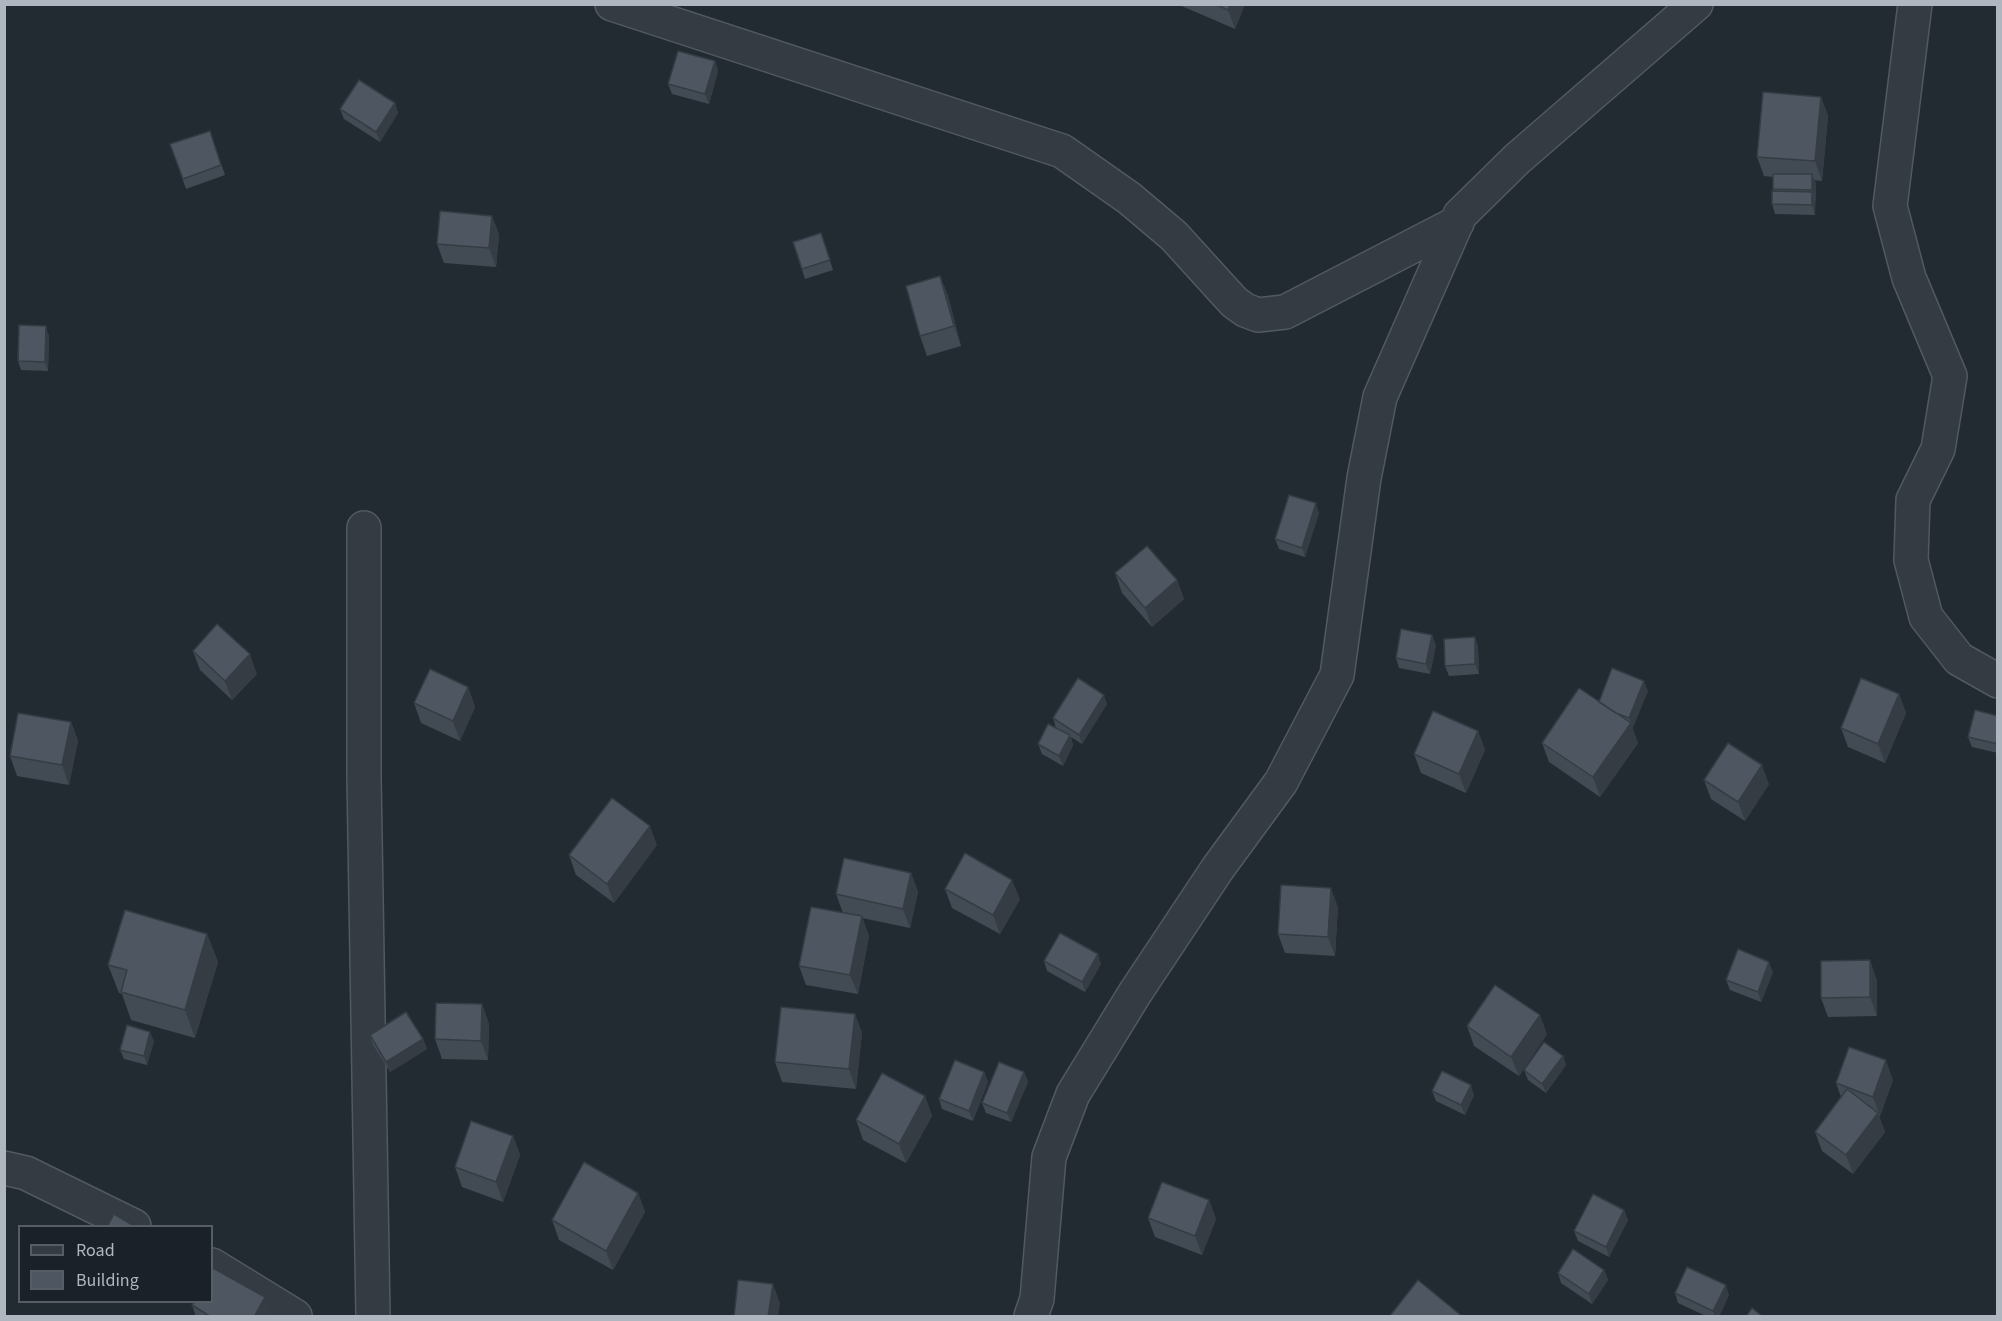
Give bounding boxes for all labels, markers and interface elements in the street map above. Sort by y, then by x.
legend [18,1225,213,1303]
text: Road [76,1238,115,1263]
text: Building [76,1268,139,1293]

